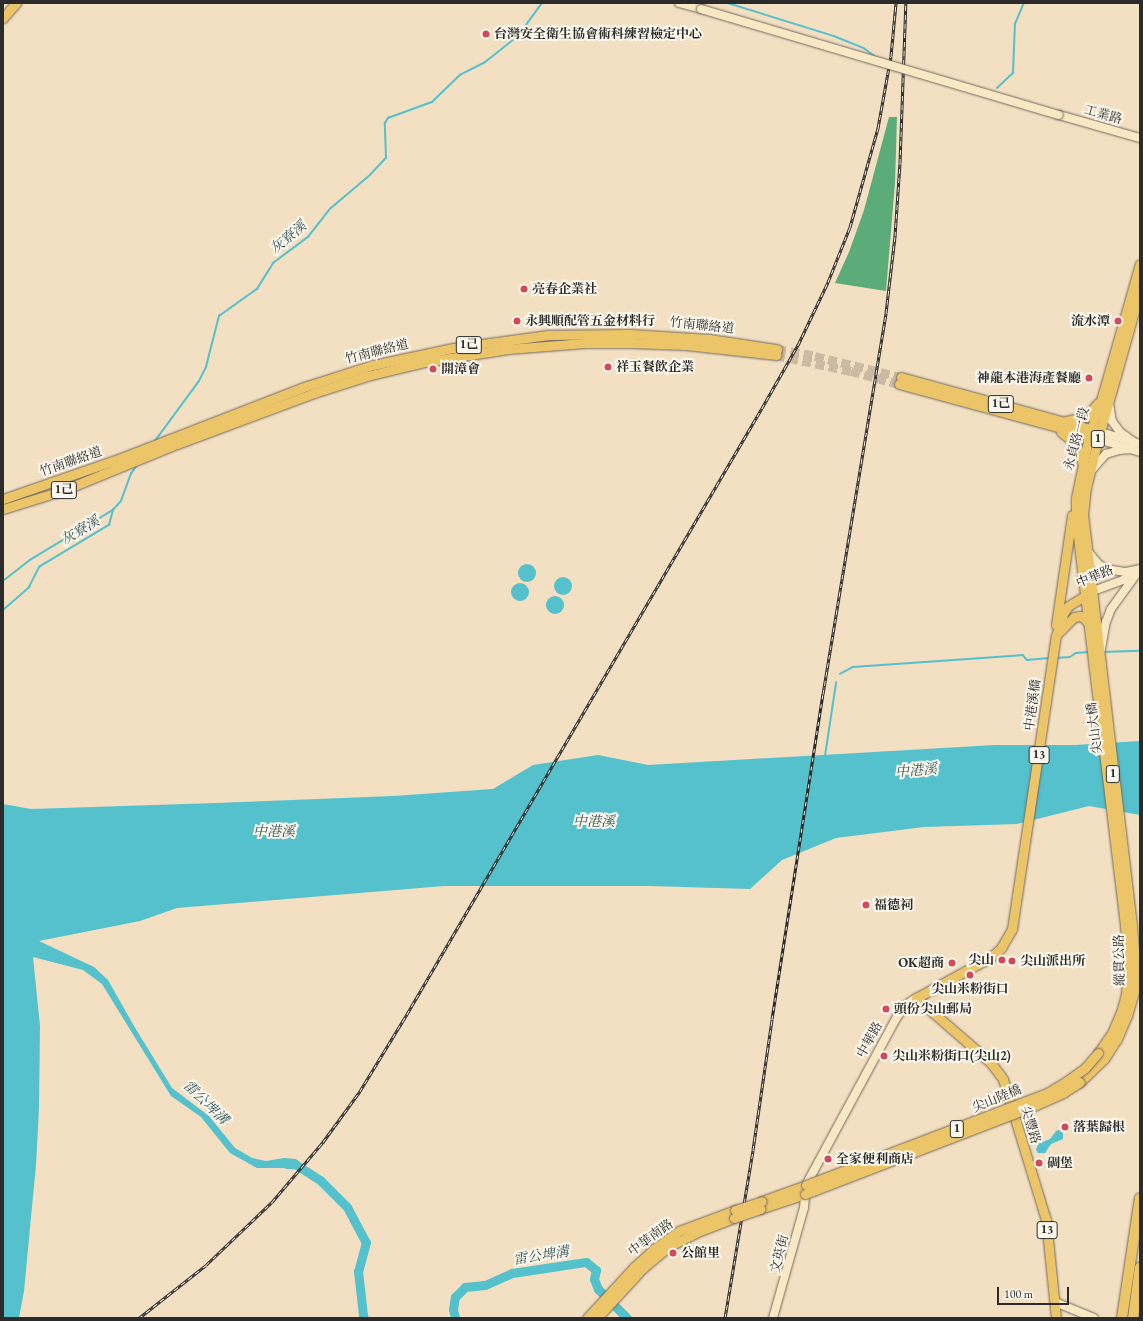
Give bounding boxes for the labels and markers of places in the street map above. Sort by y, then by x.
place label: 台灣安全衛生協會術科練習檢定中心 [494,26,702,42]
marker: 台灣安全衛生協會術科練習檢定中心 [481,29,491,39]
place label: 亮春企業社 [532,281,597,297]
marker: 亮春企業社 [519,284,529,294]
place label: 永興順配管五金材料行 [525,313,655,329]
place label: 流水潭 [1071,313,1110,329]
marker: 永興順配管五金材料行 [512,316,522,326]
marker: 流水潭 [1113,316,1123,326]
place label: 祥玉餐飲企業 [616,359,694,375]
place label: 開漳會 [441,361,480,377]
marker: 祥玉餐飲企業 [603,362,613,372]
marker: 開漳會 [428,364,438,374]
place label: 神龍本港海產餐廳 [977,370,1081,386]
marker: 神龍本港海產餐廳 [1084,373,1094,383]
place label: 福德祠 [874,897,913,913]
marker: 福德祠 [861,900,871,910]
place label: 尖山 [968,952,994,968]
place label: 尖山派出所 [1020,953,1085,969]
place label: OK超商 [898,955,944,971]
marker: 尖山 [997,955,1007,965]
marker: 尖山派出所 [1007,956,1017,966]
marker: OK超商 [947,958,957,968]
marker: 尖山米粉街口 [965,970,975,980]
place label: 尖山米粉街口 [931,981,1009,997]
place label: 頭份尖山郵局 [894,1001,972,1017]
marker: 頭份尖山郵局 [881,1004,891,1014]
place label: 尖山米粉街口(尖山2) [892,1048,1011,1064]
marker: 尖山米粉街口(尖山2) [879,1051,889,1061]
place label: 落葉歸根 [1073,1119,1125,1135]
marker: 落葉歸根 [1060,1122,1070,1132]
place label: 全家便利商店 [836,1151,914,1167]
marker: 全家便利商店 [823,1154,833,1164]
place label: 碉堡 [1047,1155,1073,1171]
marker: 碉堡 [1034,1158,1044,1168]
place label: 公館里 [681,1245,720,1261]
marker: 公館里 [668,1248,678,1258]

